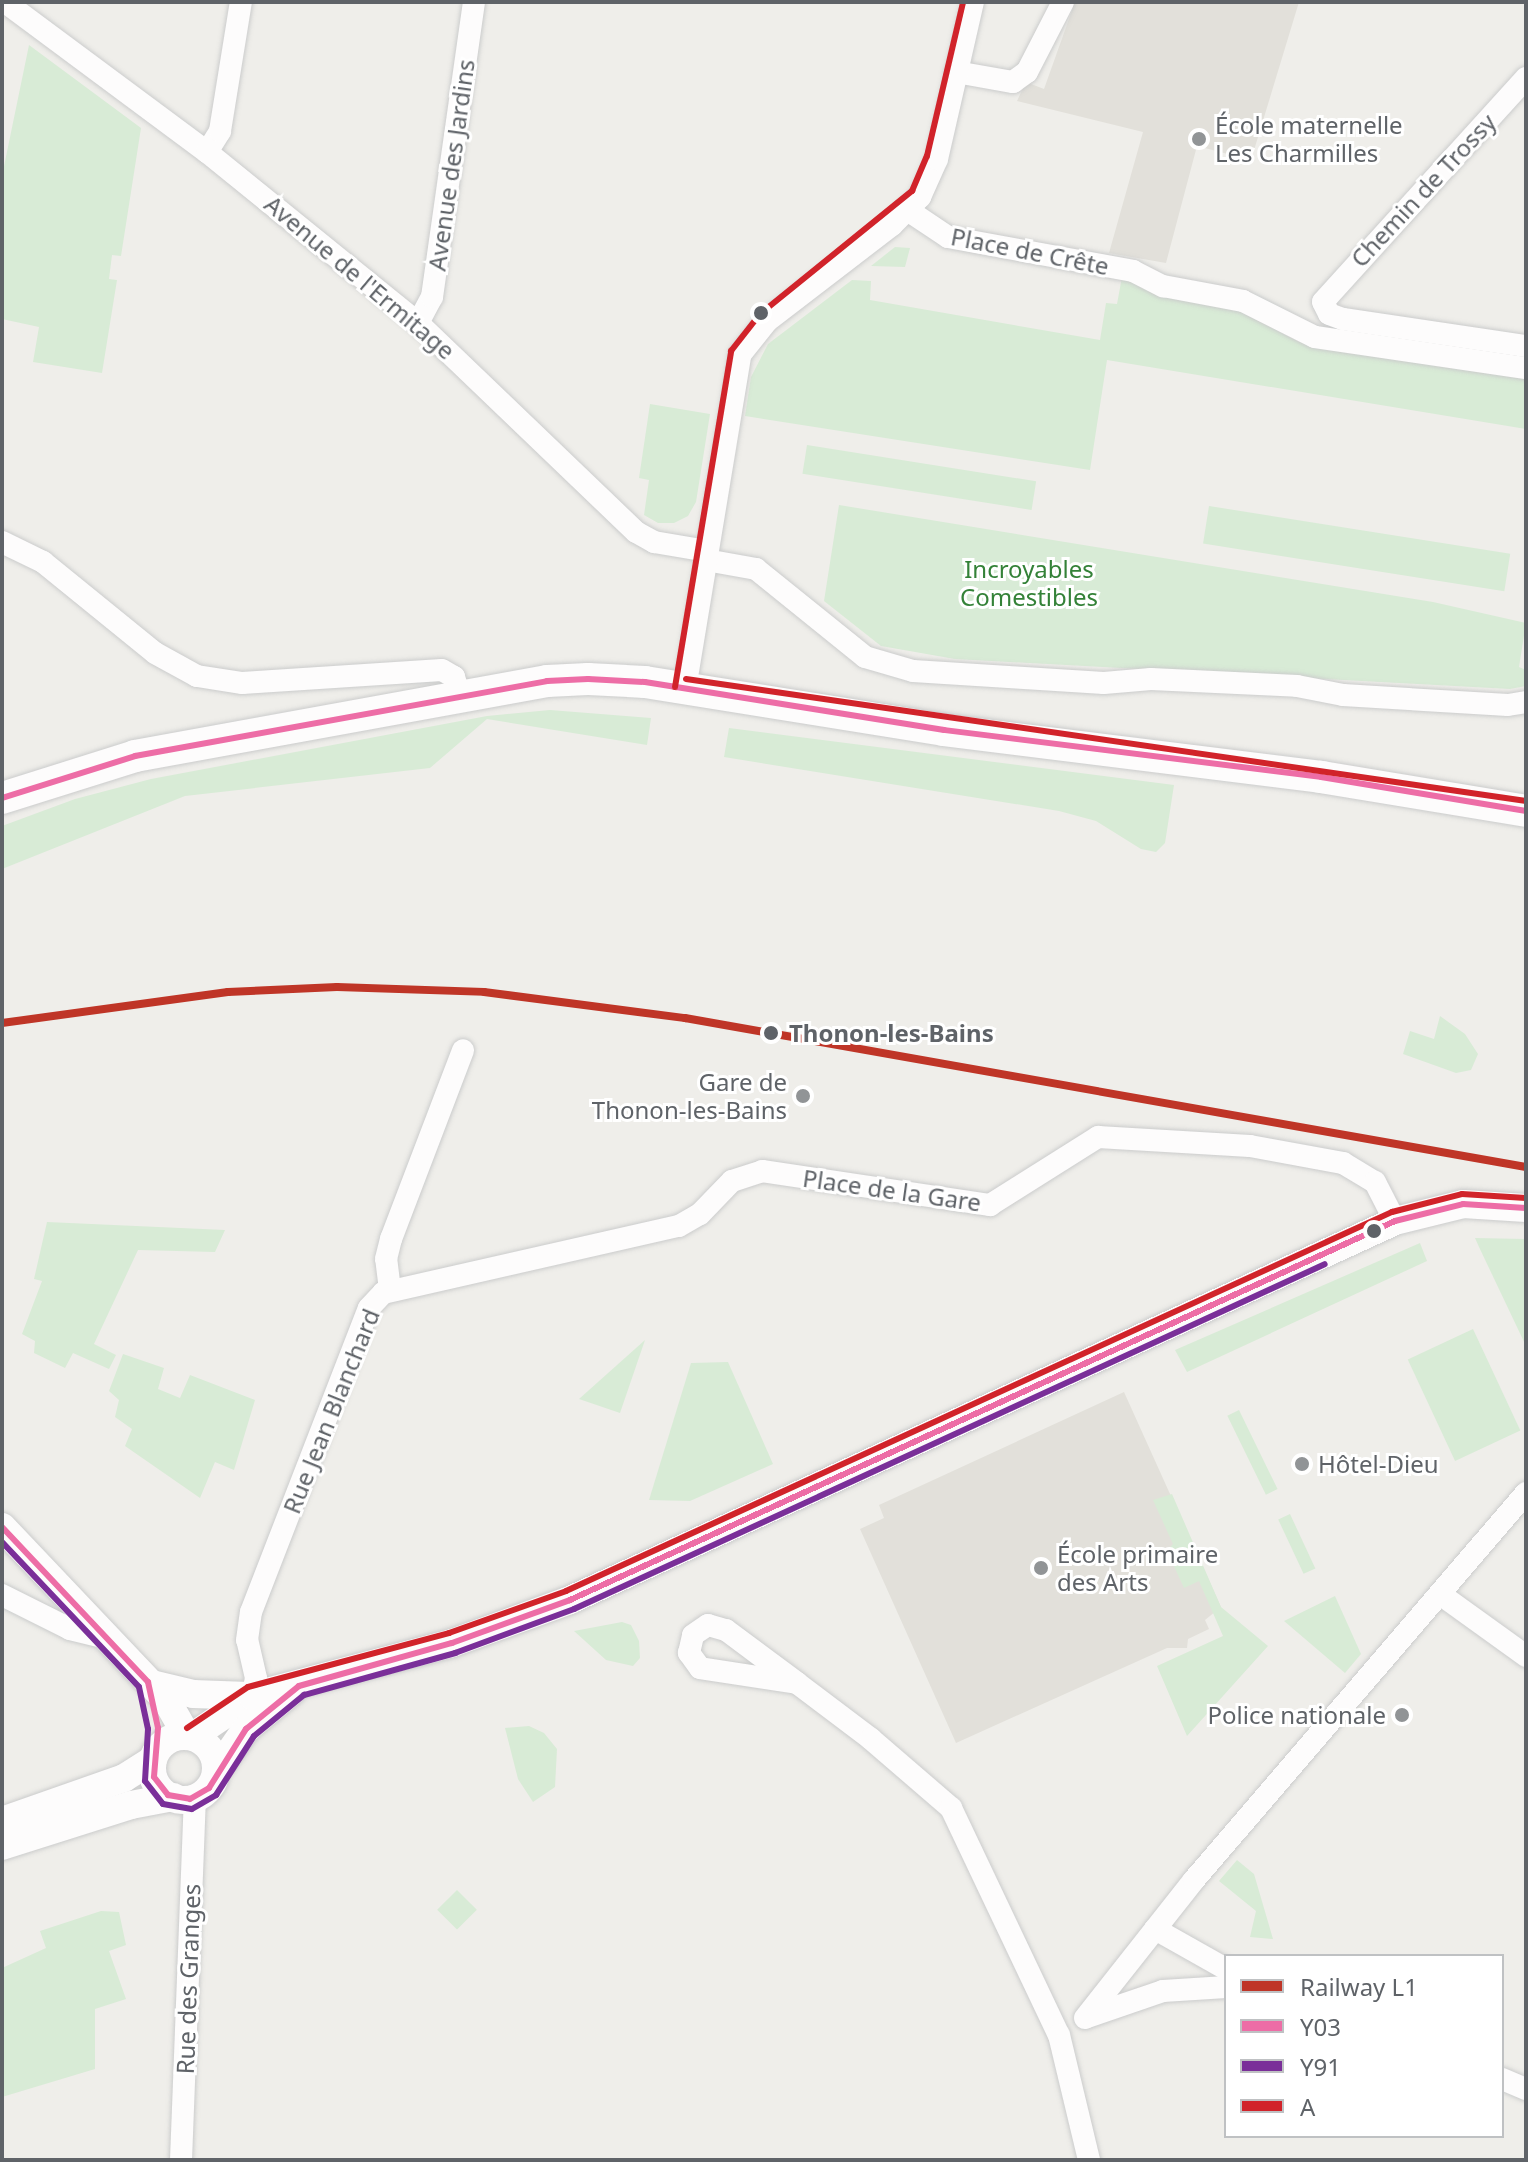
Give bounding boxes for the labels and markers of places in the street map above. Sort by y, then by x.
place label: École maternelle Les Charmilles [1215,111,1403,167]
marker: École maternelle Les Charmilles [1190,130,1208,148]
unlabelled marker [753,305,769,321]
place label: Thonon-les-Bains [789,1019,994,1047]
marker: Thonon-les-Bains [760,1022,782,1044]
place label: Gare de Thonon-les-Bains [592,1068,787,1124]
marker: Gare de Thonon-les-Bains [794,1087,812,1105]
unlabelled marker [1366,1223,1382,1239]
place label: Hôtel-Dieu [1318,1450,1439,1478]
marker: Hôtel-Dieu [1293,1455,1311,1473]
place label: École primaire des Arts [1057,1540,1218,1596]
marker: École primaire des Arts [1032,1559,1050,1577]
place label: Police nationale [1208,1701,1386,1729]
marker: Police nationale [1393,1706,1411,1724]

